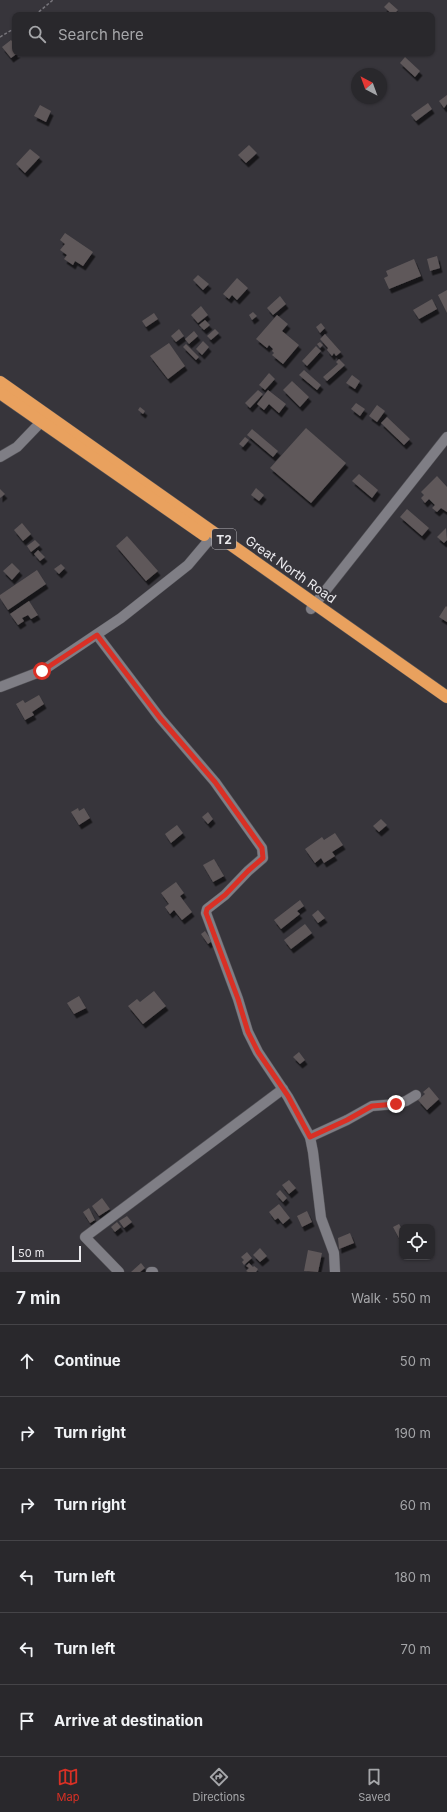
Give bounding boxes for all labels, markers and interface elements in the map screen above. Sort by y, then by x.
search box [12,12,435,56]
icon: search [26,23,48,45]
text: Search here [58,25,144,44]
north arrow [351,68,387,104]
road number: T2 [212,529,236,549]
street label: Great North Road [243,532,339,606]
route start [33,662,51,680]
route end [387,1095,405,1113]
map controls [399,1224,435,1260]
button: locate [399,1224,435,1260]
scale bar [12,1244,81,1263]
text: 50 m [18,1246,44,1260]
text: 7 min [16,1288,61,1308]
text: Walk · 550 m [351,1290,431,1306]
icon: ahead [16,1350,38,1372]
text: Continue [54,1351,121,1370]
text: 50 m [400,1353,431,1369]
icon: right [16,1422,38,1444]
text: Turn right [54,1423,126,1442]
text: 190 m [394,1425,431,1441]
icon: right [16,1494,38,1516]
text: Turn right [54,1495,126,1514]
text: 60 m [400,1497,431,1513]
icon: left [16,1566,38,1588]
text: Turn left [54,1567,115,1586]
text: 180 m [394,1569,431,1585]
icon: left [16,1638,38,1660]
text: Turn left [54,1639,115,1658]
text: 70 m [401,1641,431,1657]
icon: arrive [16,1710,38,1732]
text: Arrive at destination [54,1711,203,1730]
tab: Map [57,1766,79,1804]
tab: Directions [193,1766,245,1804]
tab: Saved [358,1766,390,1804]

